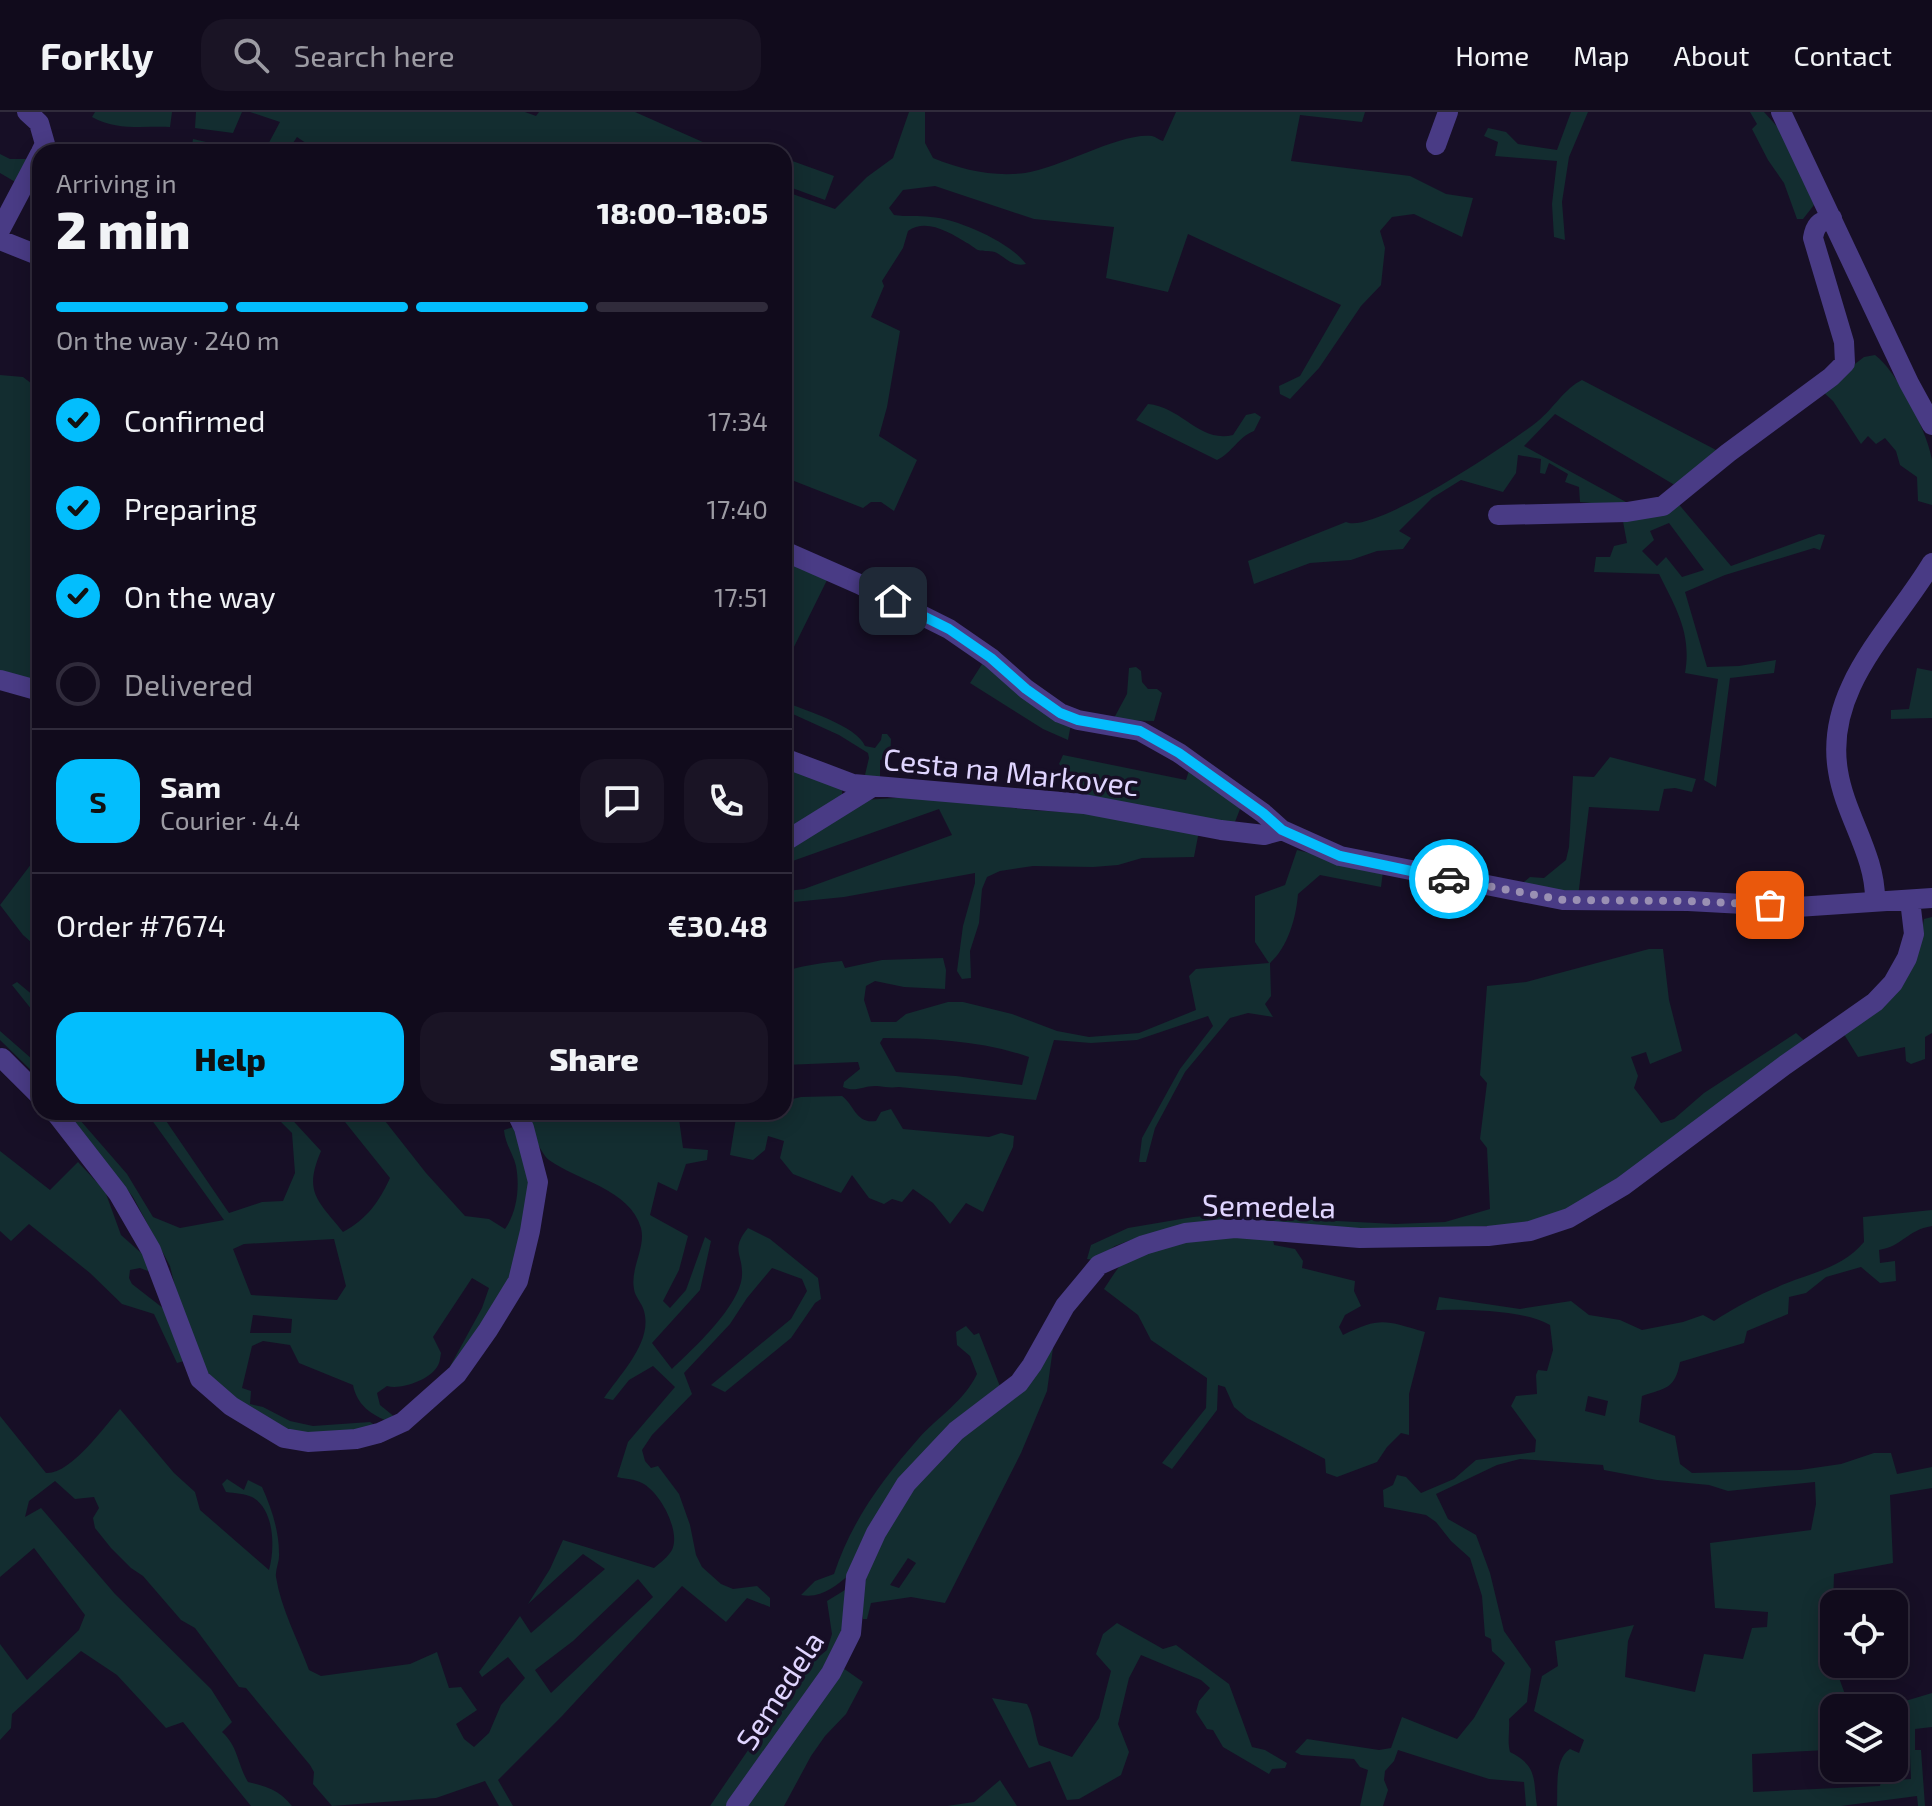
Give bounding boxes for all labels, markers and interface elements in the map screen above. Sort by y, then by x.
search box [201,19,761,91]
text: Forkly [40,32,153,78]
icon: search [229,33,273,77]
text: Search here [293,37,455,73]
text: Home [1455,38,1529,72]
text: Map [1573,38,1630,72]
text: About [1674,38,1749,72]
text: Contact [1793,38,1892,72]
text: Arriving in [56,167,177,198]
text: 18:00–18:05 [597,194,768,230]
text: 2 min [56,197,191,259]
text: On the way · 240 m [56,324,279,355]
icon: check [56,398,100,442]
text: Confirmed [124,402,265,438]
text: 17:34 [708,405,768,436]
icon: check [56,486,100,530]
text: Preparing [124,490,257,526]
text: 17:40 [707,493,768,524]
pin [859,567,927,635]
icon: check [56,574,100,618]
text: On the way [124,578,276,614]
icon: home [871,579,915,623]
text: 17:51 [714,581,768,612]
text: Delivered [124,666,253,702]
street label: Cesta na Markovec [882,740,1140,802]
button: chat [580,759,664,843]
button: phone [684,759,768,843]
text: Sam [160,768,221,804]
text: S [89,783,107,819]
text: Courier · 4.4 [160,804,301,835]
courier [1409,839,1489,919]
icon: car [1427,857,1471,901]
pin [1736,871,1804,939]
icon: bag [1748,883,1792,927]
text: Order #7674 [56,907,226,943]
text: €30.48 [668,907,768,943]
button: Help [56,1012,404,1104]
button: Share [420,1012,768,1104]
street label: Semedela [1202,1186,1336,1224]
map controls [1820,1590,1908,1782]
button: locate [1820,1590,1908,1678]
street label: Semedela [727,1624,831,1756]
button: layers [1820,1694,1908,1782]

